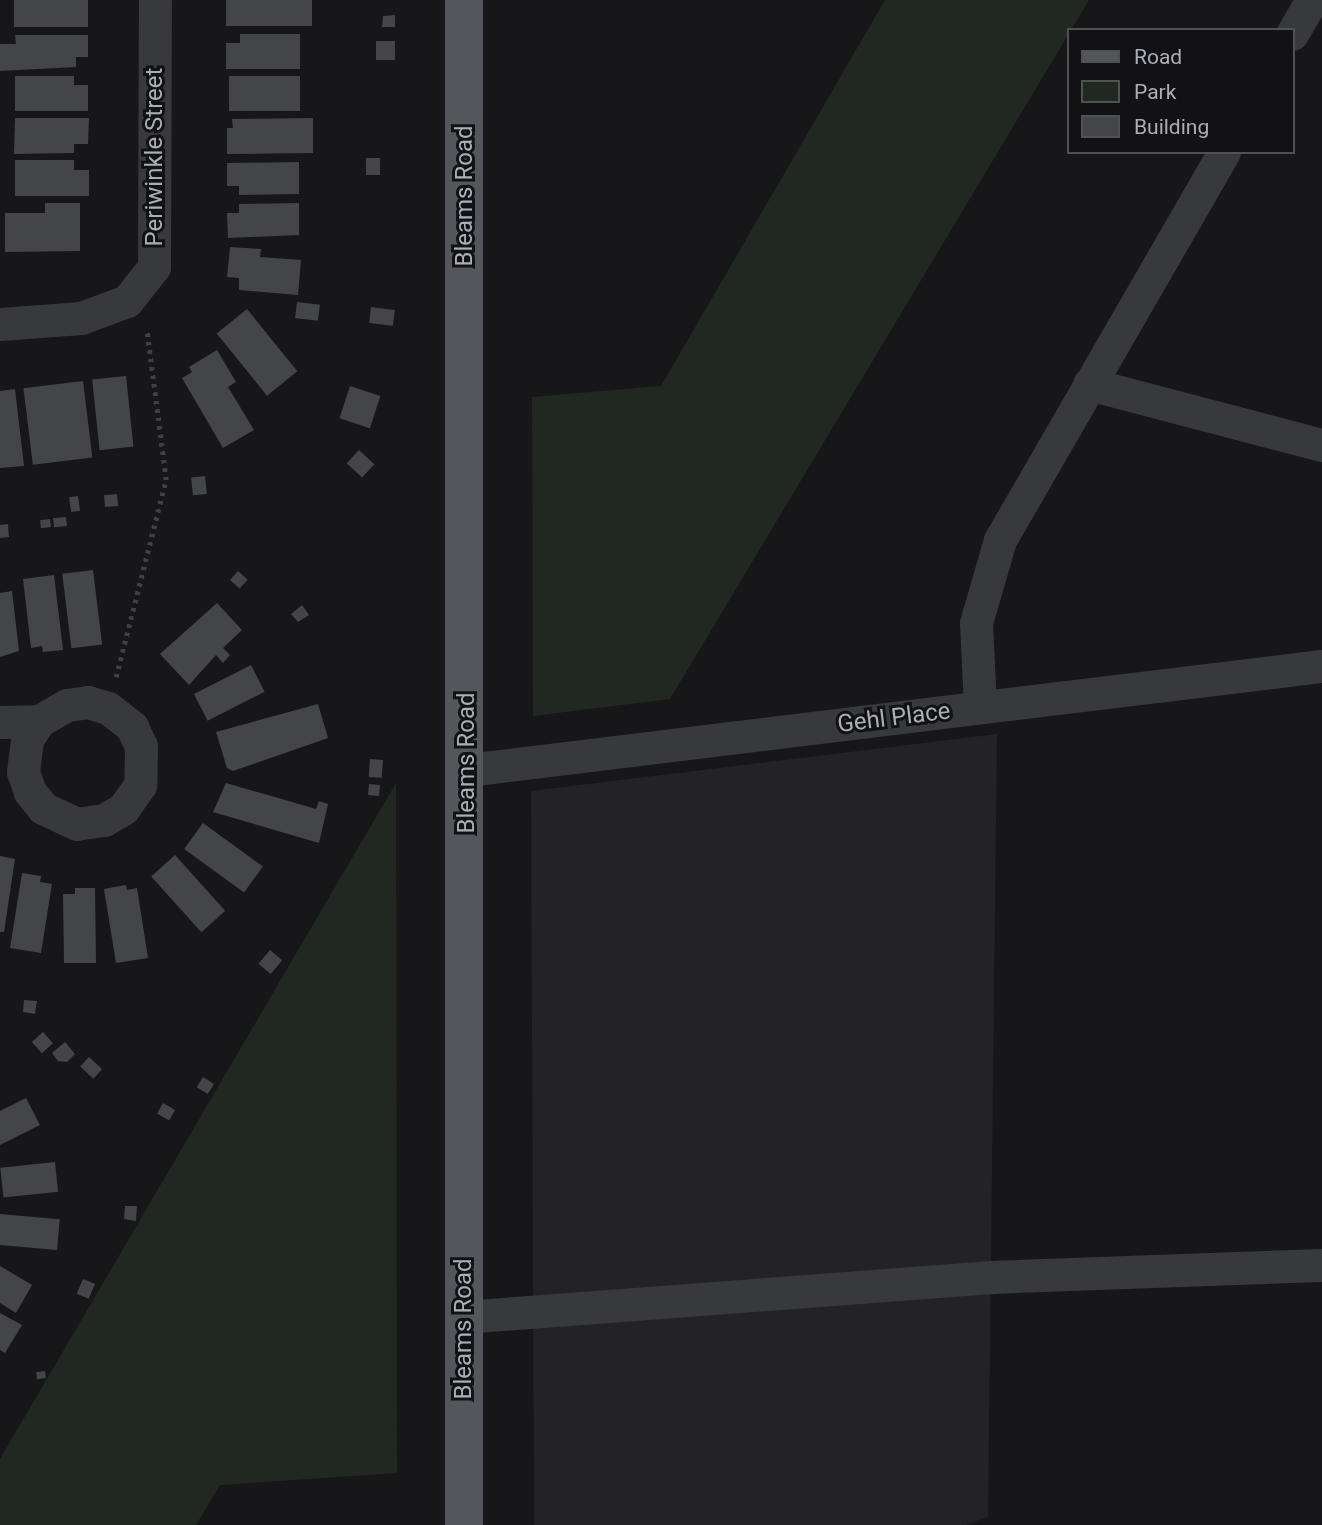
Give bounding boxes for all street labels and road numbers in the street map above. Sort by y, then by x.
street label: Periwinkle Street [141,68,169,246]
street label: Bleams Road [451,125,479,267]
street label: Bleams Road [453,692,481,834]
street label: Gehl Place [836,697,952,739]
street label: Bleams Road [450,1258,478,1400]

